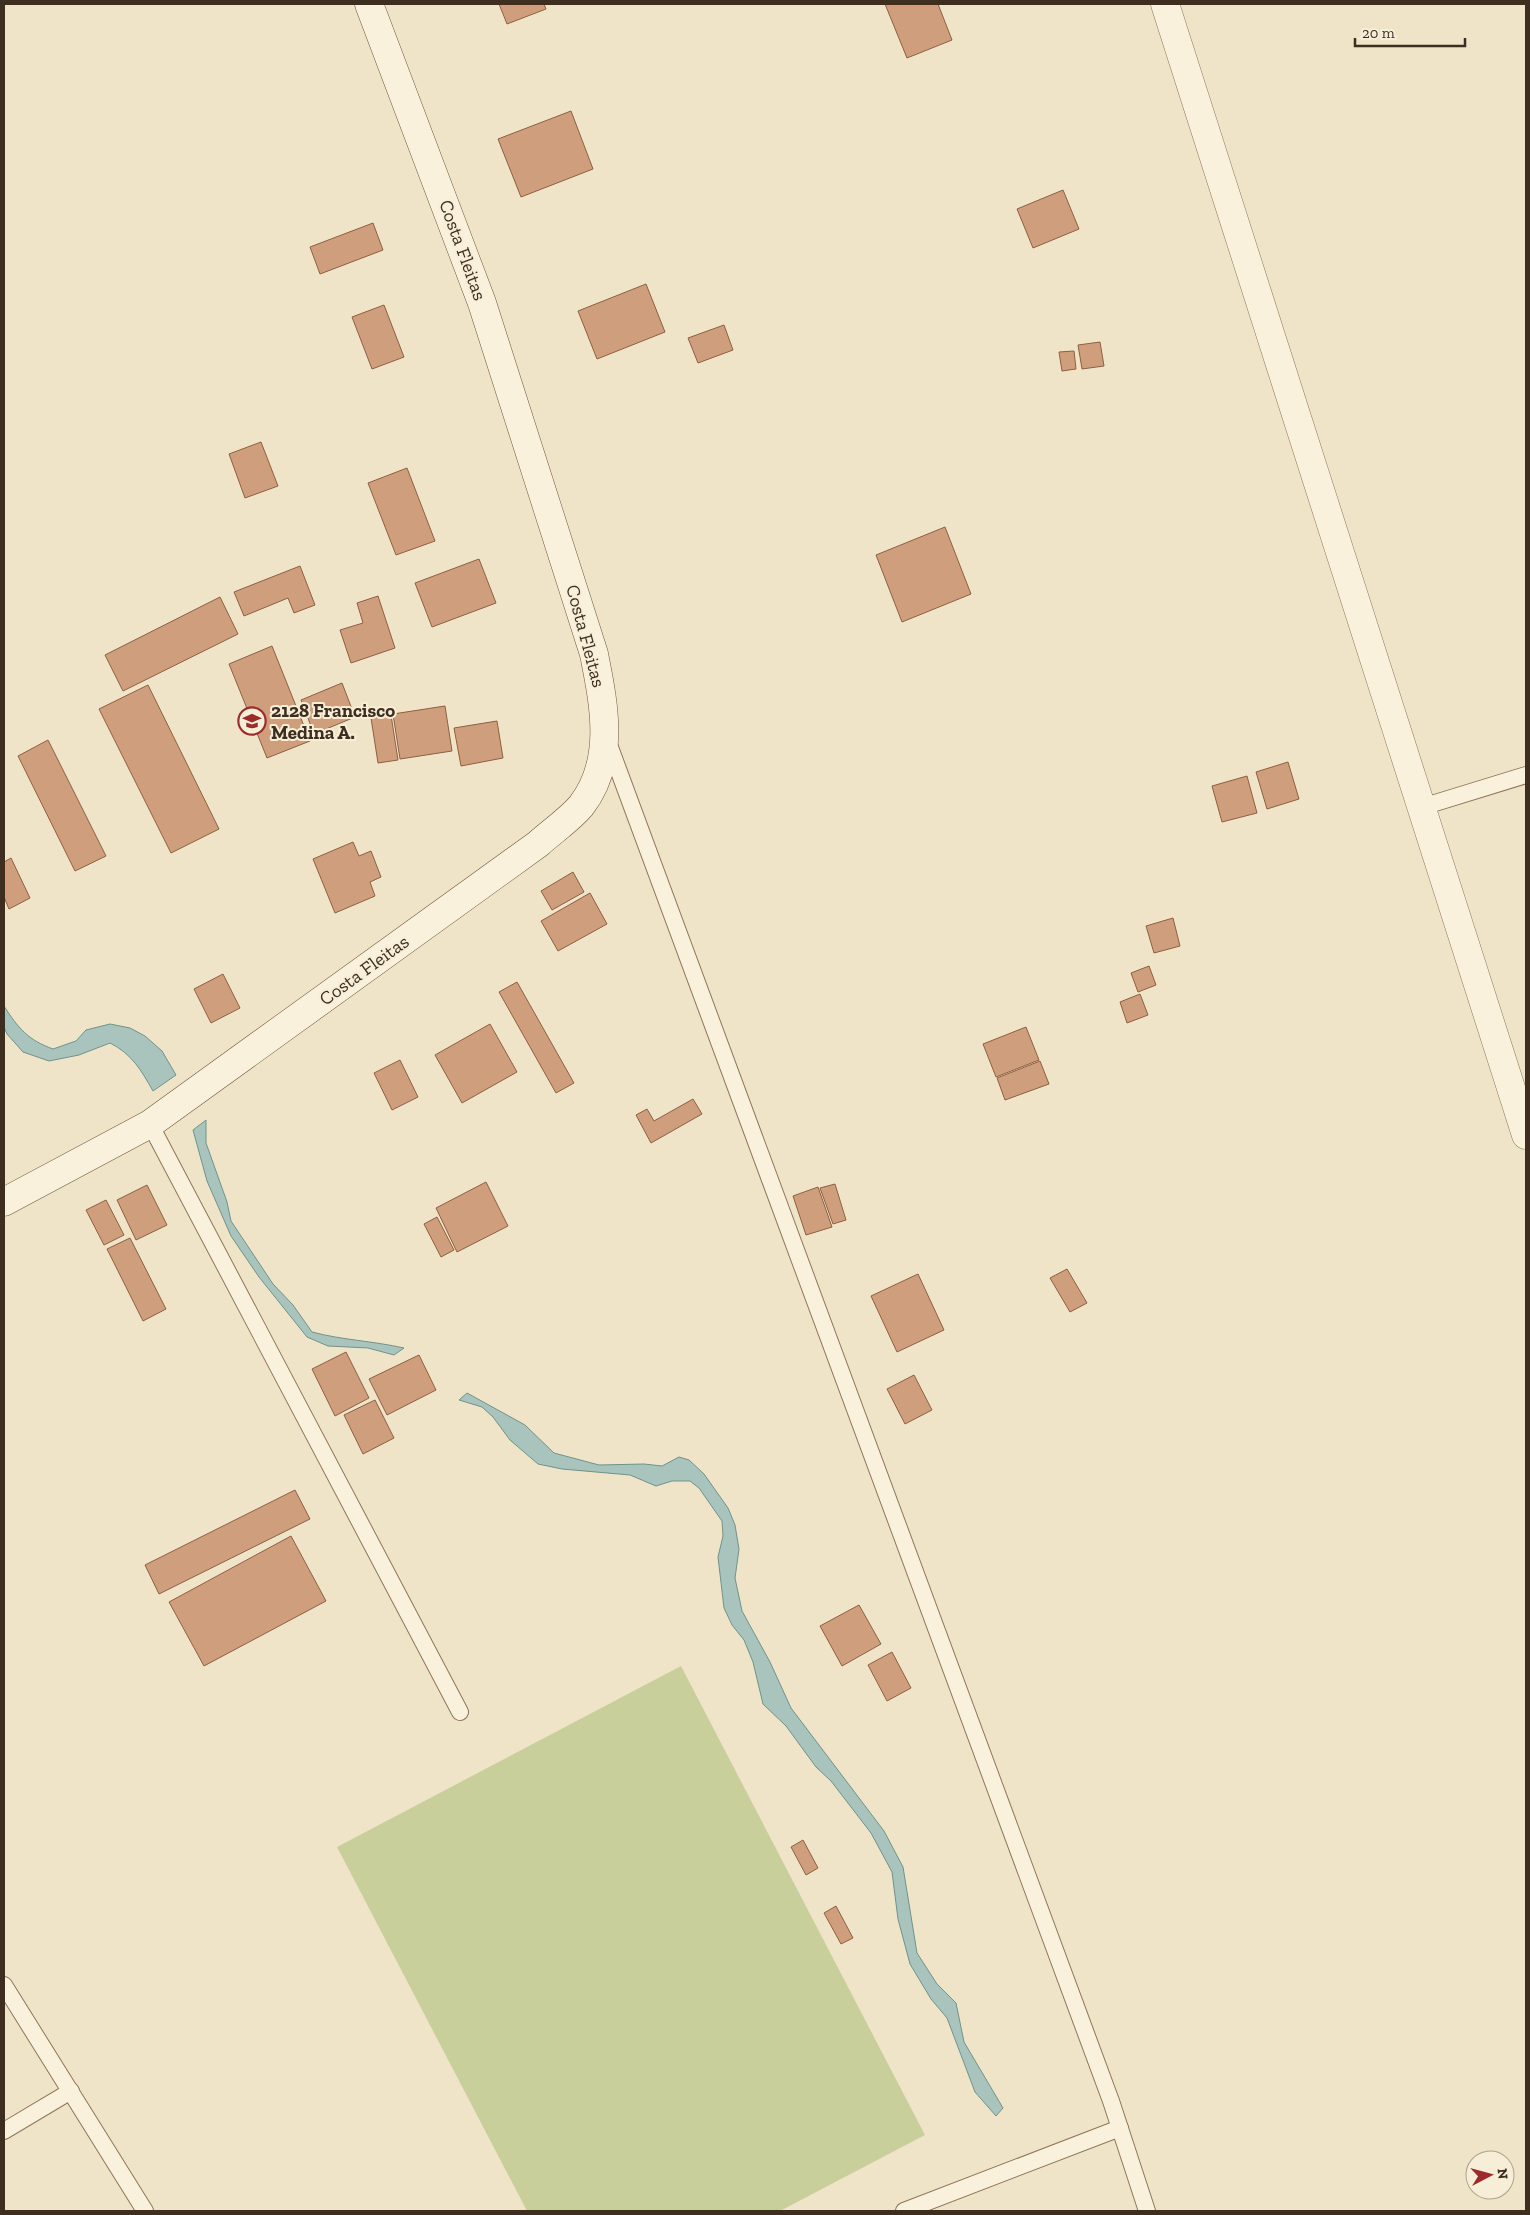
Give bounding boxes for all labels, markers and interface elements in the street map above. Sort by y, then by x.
scale bar [1355,15,1465,47]
text: 20 m [1362,24,1395,42]
street label: Costa Fleitas [434,197,492,303]
street label: Costa Fleitas [561,582,611,690]
place label: 2128 Francisco Medina A. [271,699,395,744]
school or university icon: 2128 Francisco Medina A. [237,706,267,736]
street label: Costa Fleitas [315,930,413,1010]
north arrow [1465,2150,1515,2200]
text: N [1493,2168,1511,2180]

